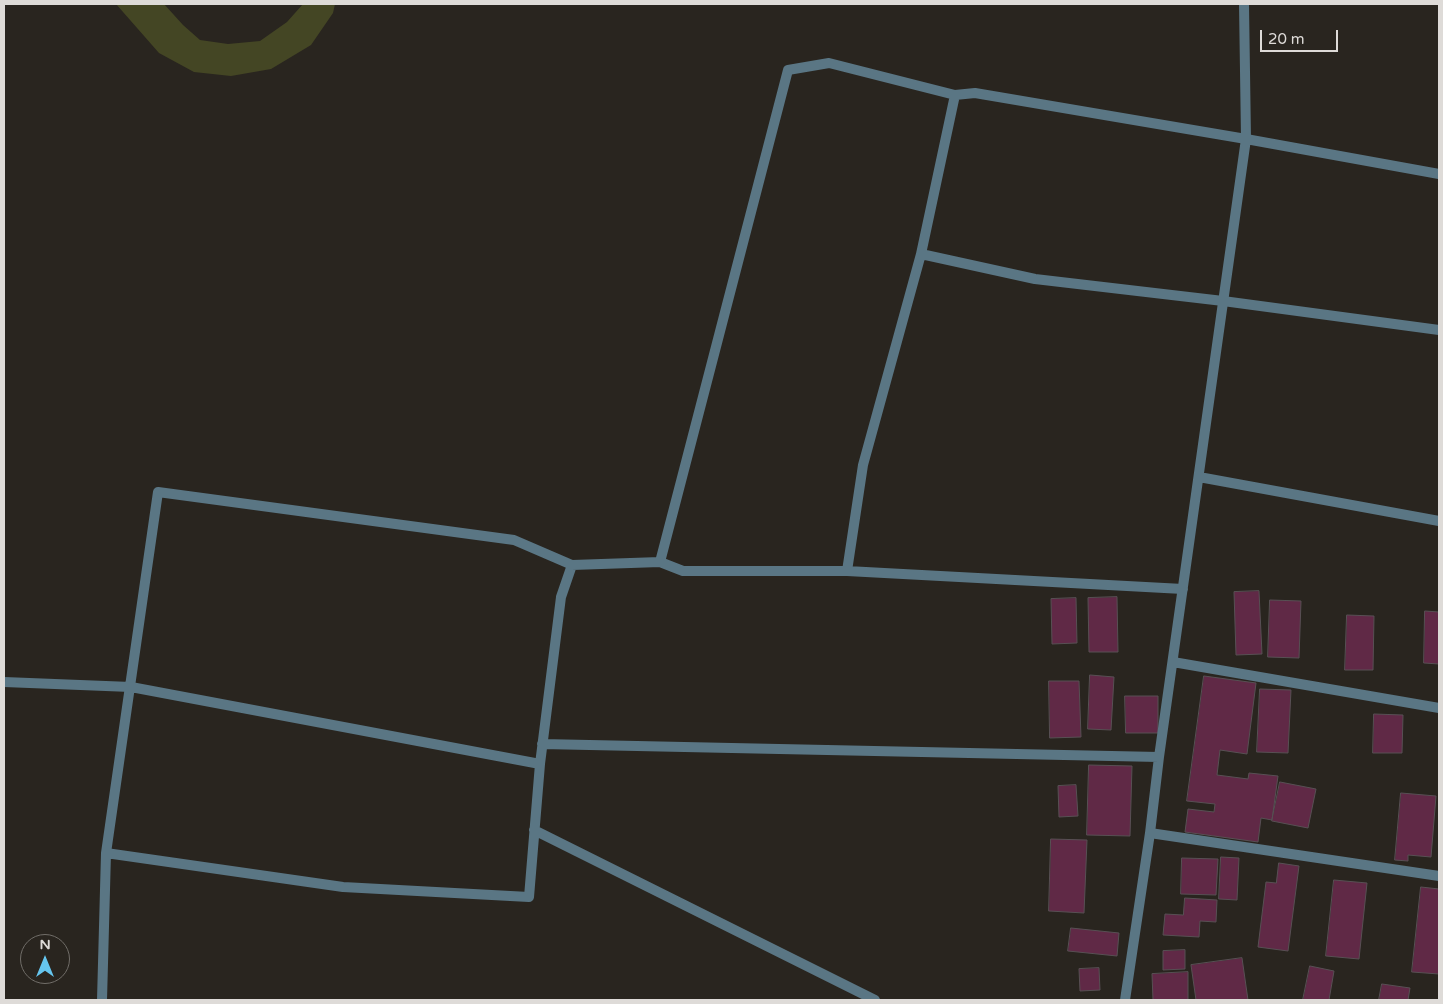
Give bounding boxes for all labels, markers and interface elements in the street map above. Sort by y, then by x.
scale bar [1263,20,1340,52]
text: 20 m [1268,30,1305,48]
north arrow [20,934,70,984]
text: N [39,936,51,953]

